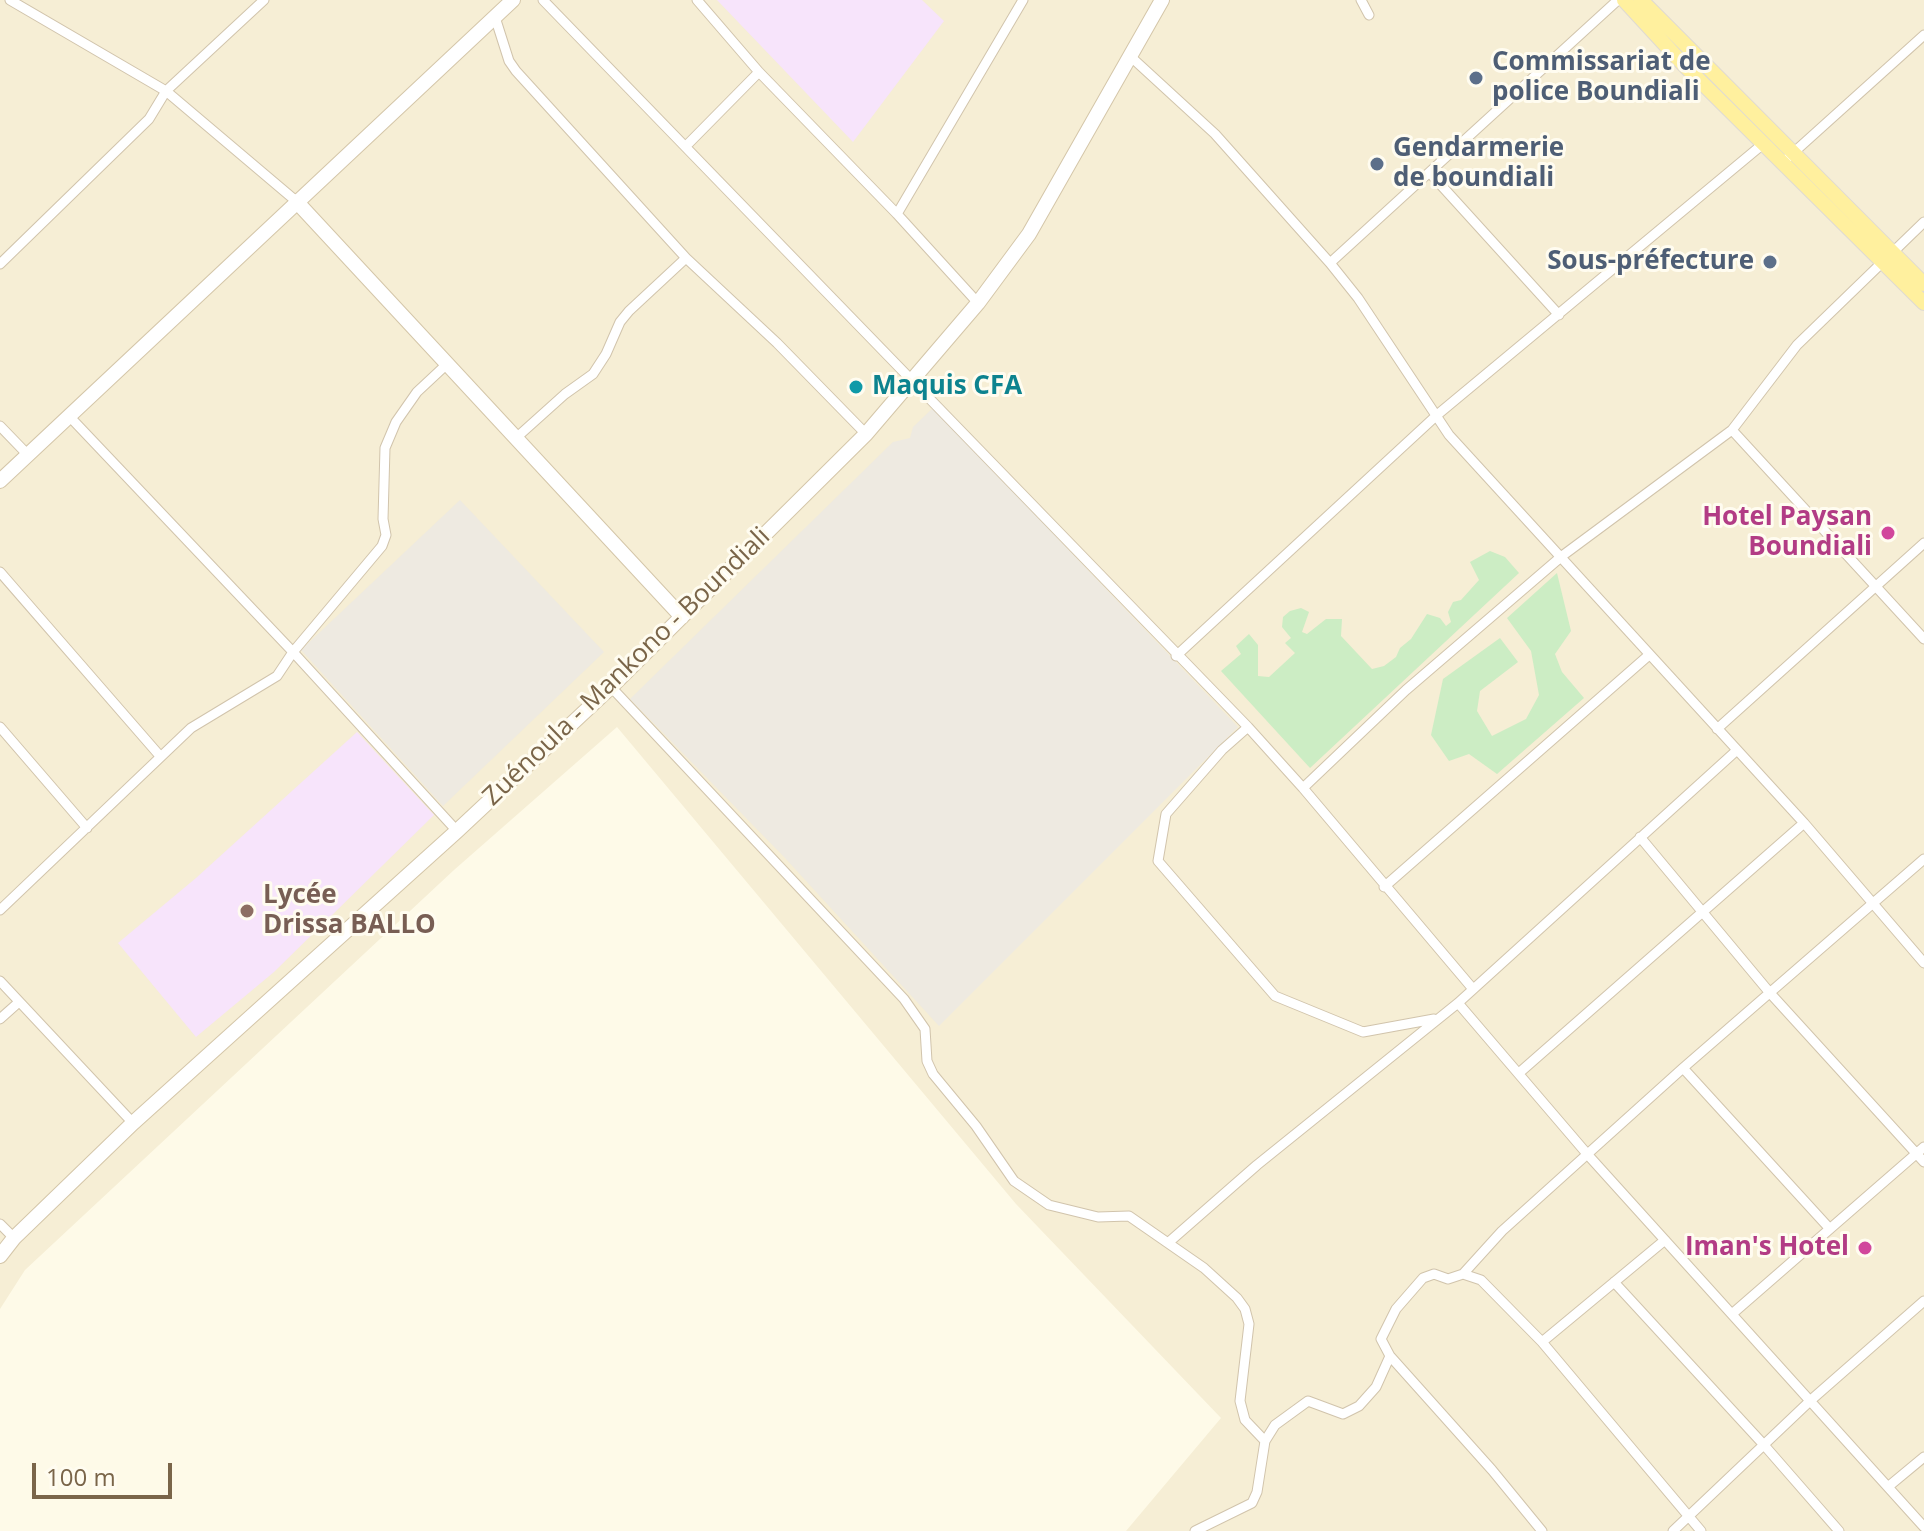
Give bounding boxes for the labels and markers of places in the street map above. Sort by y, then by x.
place label: Commissariat de police Boundiali [1492,47,1711,108]
marker: Commissariat de police Boundiali [1467,69,1485,87]
place label: Gendarmerie de boundiali [1393,133,1564,194]
marker: Gendarmerie de boundiali [1368,155,1386,173]
place label: Sous-préfecture [1547,246,1754,278]
marker: Sous-préfecture [1761,253,1779,271]
place label: Maquis CFA [872,371,1022,403]
marker: Maquis CFA [847,378,865,396]
place label: Hotel Paysan Boundiali [1702,502,1872,564]
marker: Hotel Paysan Boundiali [1879,524,1897,542]
place label: Lycée Drissa BALLO [263,880,436,942]
marker: Lycée Drissa BALLO [238,902,256,920]
place label: Iman's Hotel [1685,1232,1849,1264]
marker: Iman's Hotel [1856,1239,1874,1257]

